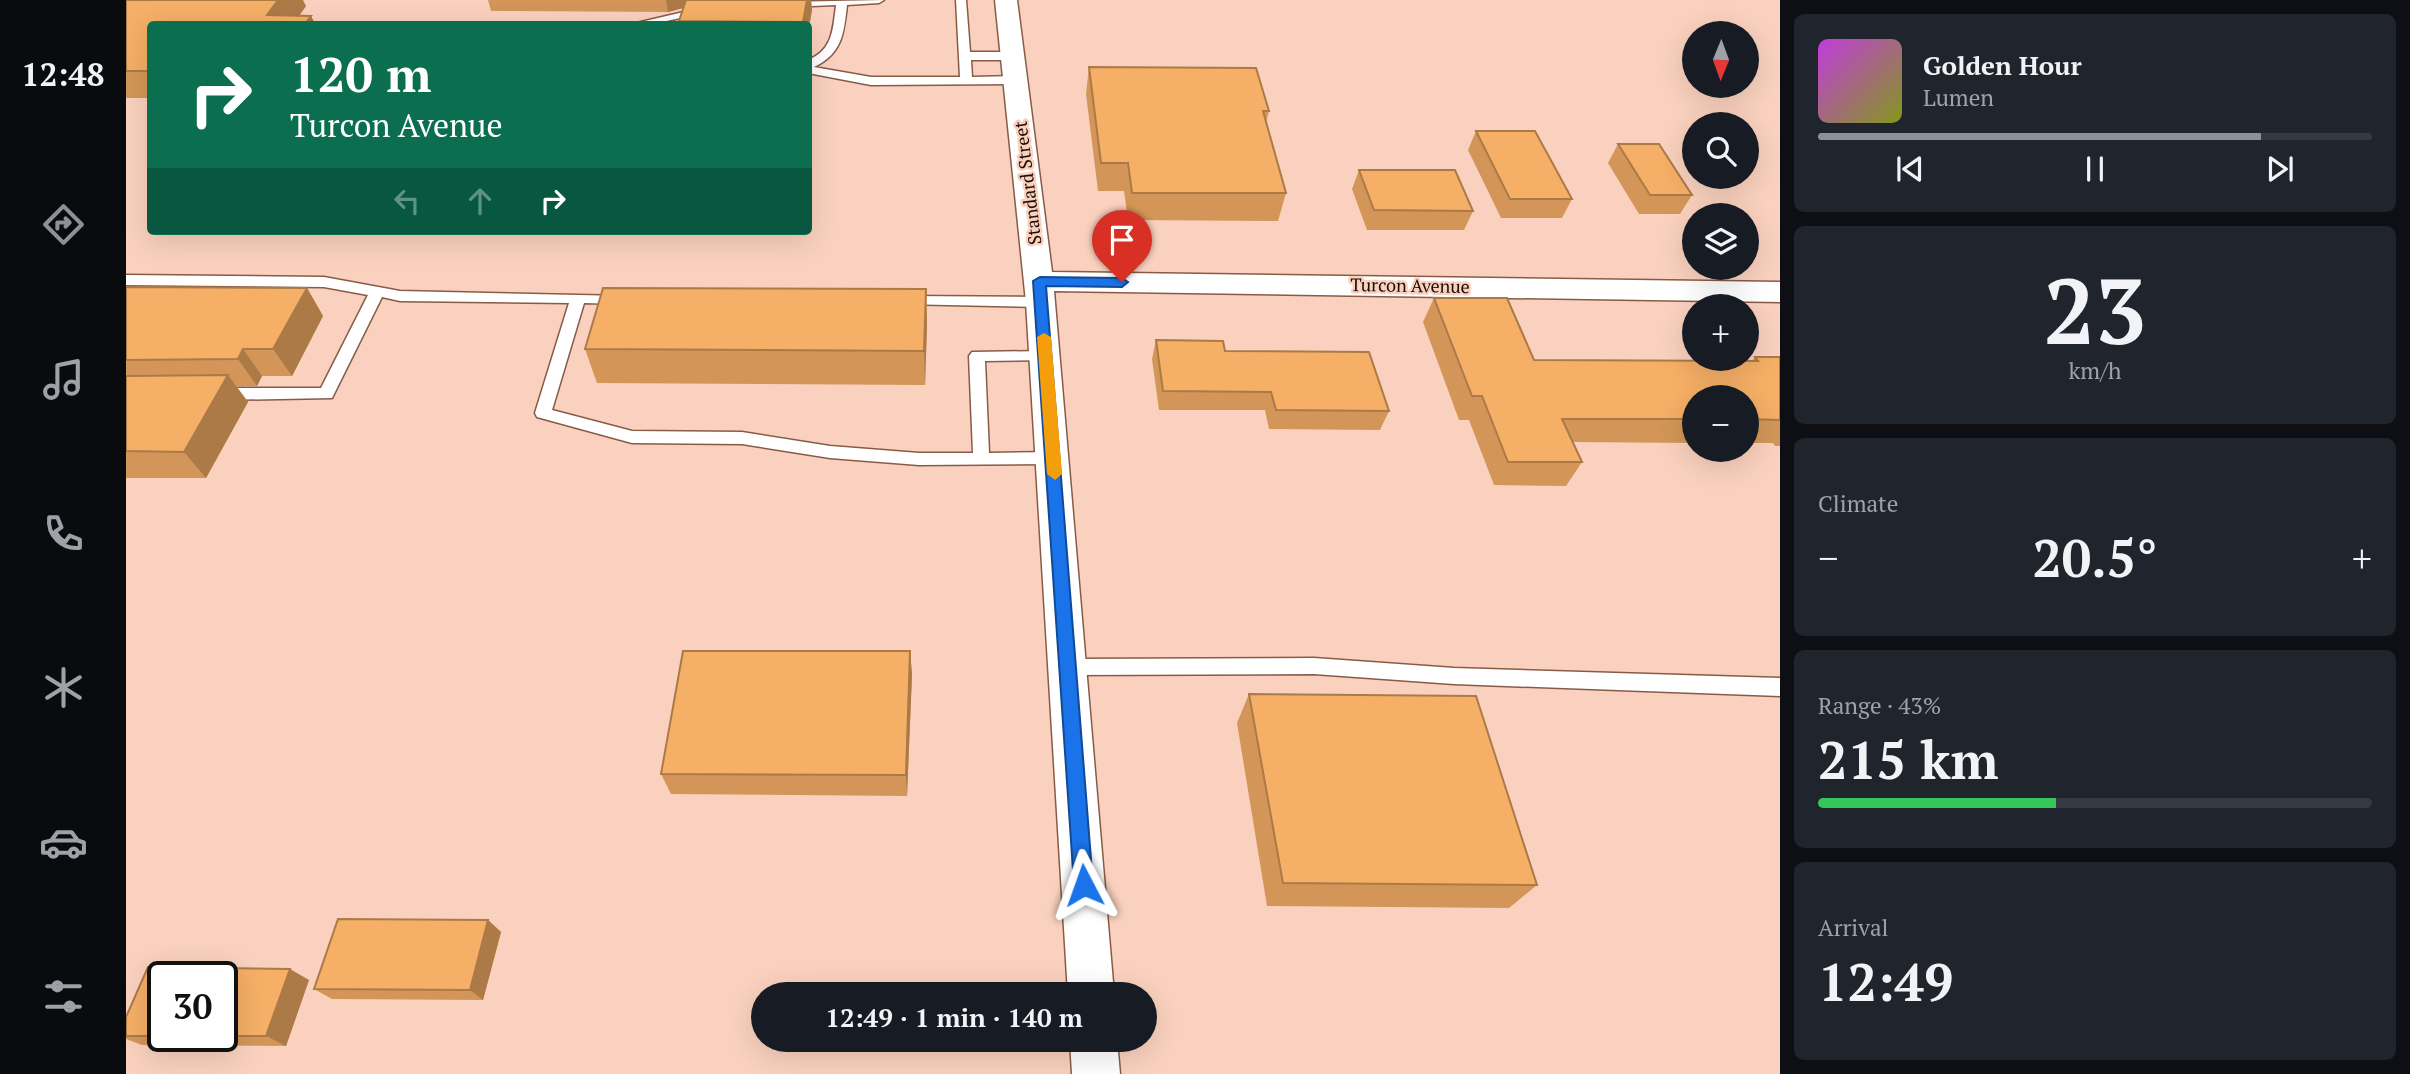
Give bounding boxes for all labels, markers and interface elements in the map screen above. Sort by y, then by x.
north arrow [1682,21,1759,98]
map controls [1682,21,1759,462]
text: 120 m [290,41,432,106]
text: Golden Hour [1923,48,2082,82]
icon: right [175,49,266,140]
text: 12:48 [21,53,105,95]
text: Lumen [1923,82,1994,113]
text: Turcon Avenue [290,104,502,146]
button: search [1682,112,1759,189]
street label: Standard Street [1007,120,1047,246]
icon: previous [1891,150,1929,188]
icon: pause [2076,150,2114,188]
icon: next [2261,150,2299,188]
icon: left [388,182,426,220]
icon: ahead [461,182,499,220]
icon: right [534,182,572,220]
icon: directions [39,200,88,249]
button: layers [1682,203,1759,280]
pin [1092,210,1152,282]
icon: arrive [1103,221,1141,259]
text: 23 [2044,249,2146,370]
street label: Turcon Avenue [1350,272,1470,298]
button: + [1682,294,1759,371]
icon: music [39,355,88,404]
text: km/h [2068,355,2122,386]
button: − [1682,385,1759,462]
text: Climate [1818,488,1898,519]
icon: phone [39,509,88,558]
text: 20.5° [2032,523,2158,592]
text: − [1818,533,1838,583]
text: + [2352,533,2372,583]
icon: climate [39,663,88,712]
text: Range · 43% [1818,690,1941,721]
text: 215 km [1818,725,1999,794]
icon: car [39,818,88,867]
position arrow [1047,848,1121,922]
text: Arrival [1818,912,1889,943]
text: 12:49 [1818,947,1953,1016]
speed limit sign: 30 [147,961,238,1052]
icon: filters [39,972,88,1021]
text: 12:49 · 1 min · 140 m [825,1000,1083,1034]

